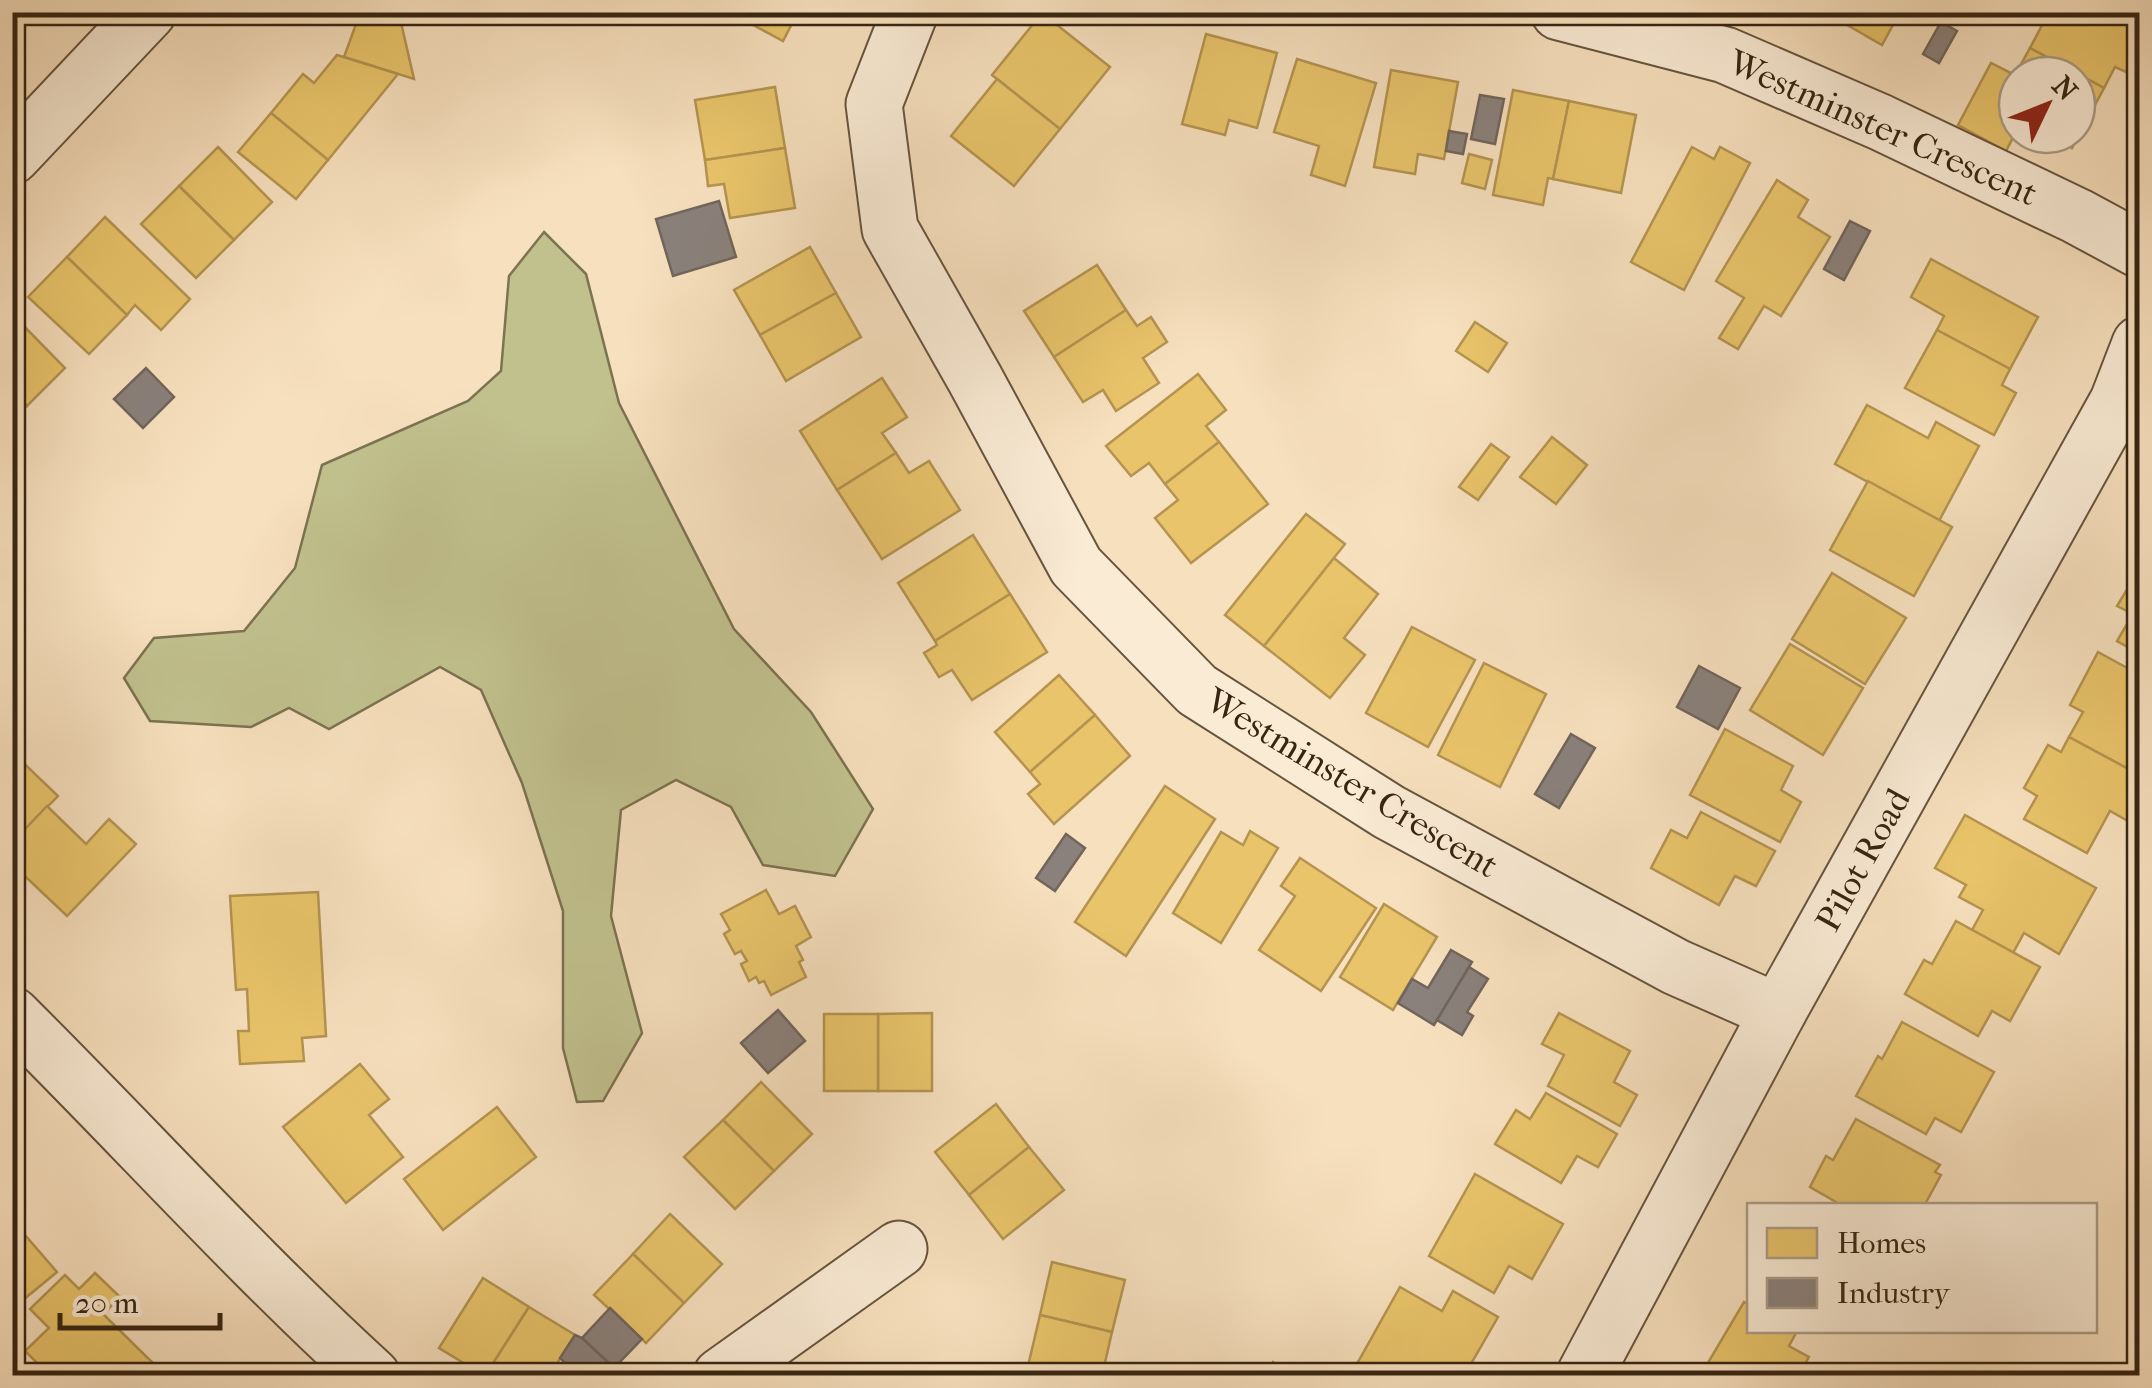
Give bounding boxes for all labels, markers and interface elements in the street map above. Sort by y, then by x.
street label: Westminster Crescent [1722,41,2044,215]
north arrow [1997,55,2097,155]
text: N [2046,69,2085,108]
street label: Westminster Crescent [1198,679,1506,887]
street label: Pilot Road [1807,781,1919,938]
legend [1747,1203,2097,1333]
text: Homes [1837,1226,1926,1261]
scale bar [60,1268,220,1330]
text: Industry [1837,1276,1951,1311]
text: 20 m [75,1286,138,1321]

